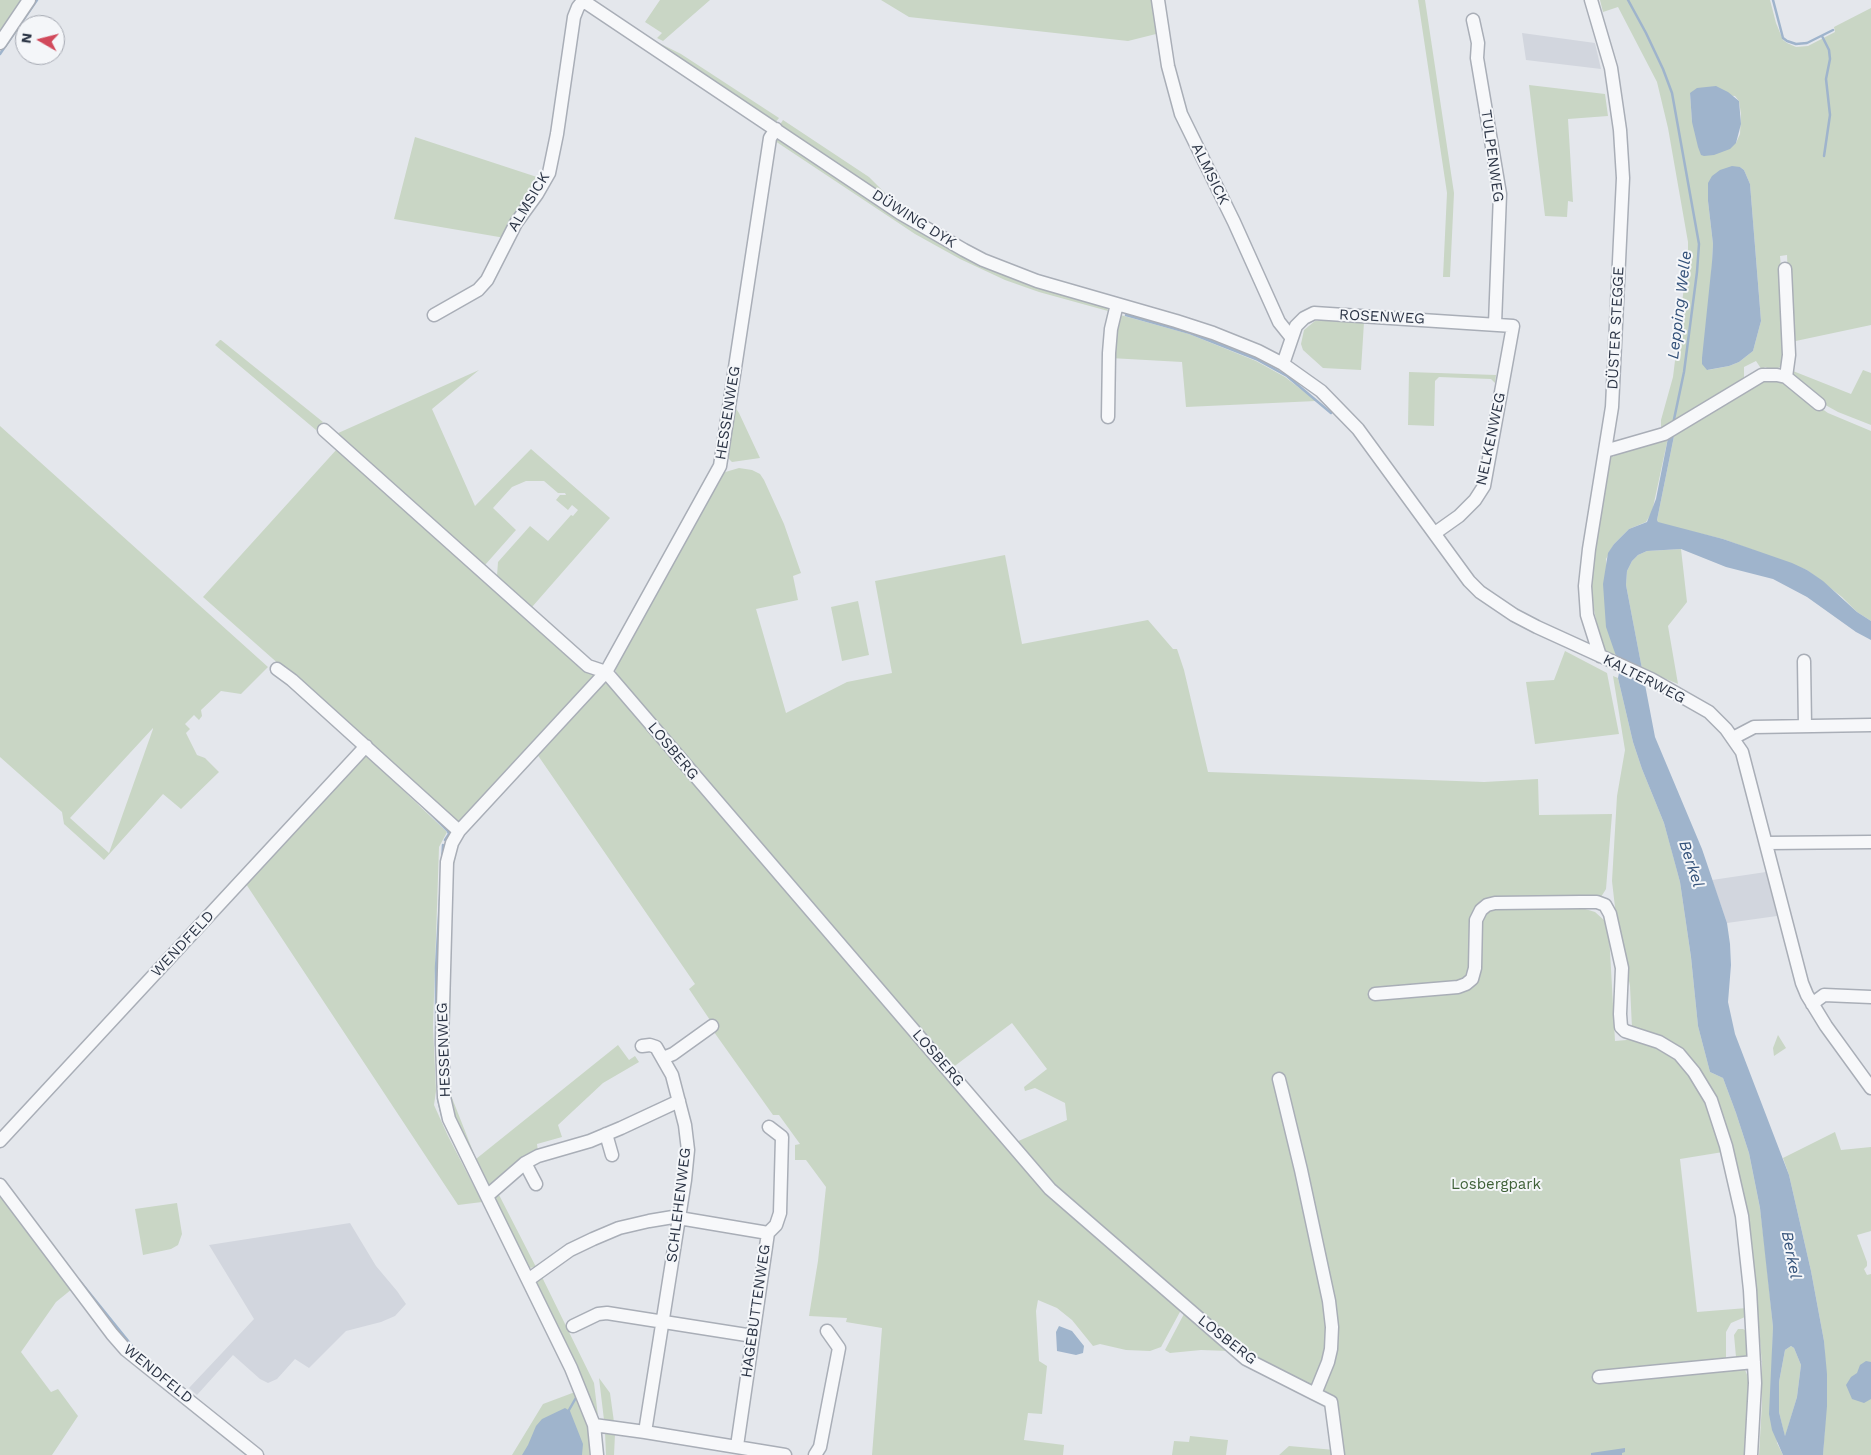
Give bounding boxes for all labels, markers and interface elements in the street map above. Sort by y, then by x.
north arrow [15,15,65,65]
text: N [17,32,35,44]
street label: TULPENWEG [1477,109,1507,203]
street label: ALMSICK [1187,140,1233,208]
street label: ALMSICK [504,169,554,235]
street label: DÜWING DYK [869,186,959,252]
water label: Lepping Welle [1664,250,1696,360]
street label: DÜSTER STEGGE [1604,266,1628,390]
street label: ROSENWEG [1339,306,1425,328]
street label: HESSENWEG [712,365,744,461]
street label: NELKENWEG [1472,391,1510,487]
street label: KALTERWEG [1600,651,1688,707]
street label: LOSBERG [644,719,702,783]
water label: Berkel [1674,838,1708,890]
street label: WENDFELD [148,907,218,981]
street label: HESSENWEG [433,1002,455,1098]
street label: LOSBERG [908,1026,968,1090]
street label: SCHLEHENWEG [663,1147,695,1263]
park label: Losbergpark [1451,1176,1541,1194]
water label: Berkel [1777,1230,1805,1280]
street label: HAGEBUTTENWEG [738,1243,774,1379]
street label: LOSBERG [1194,1311,1260,1369]
street label: WENDFELD [120,1340,196,1408]

